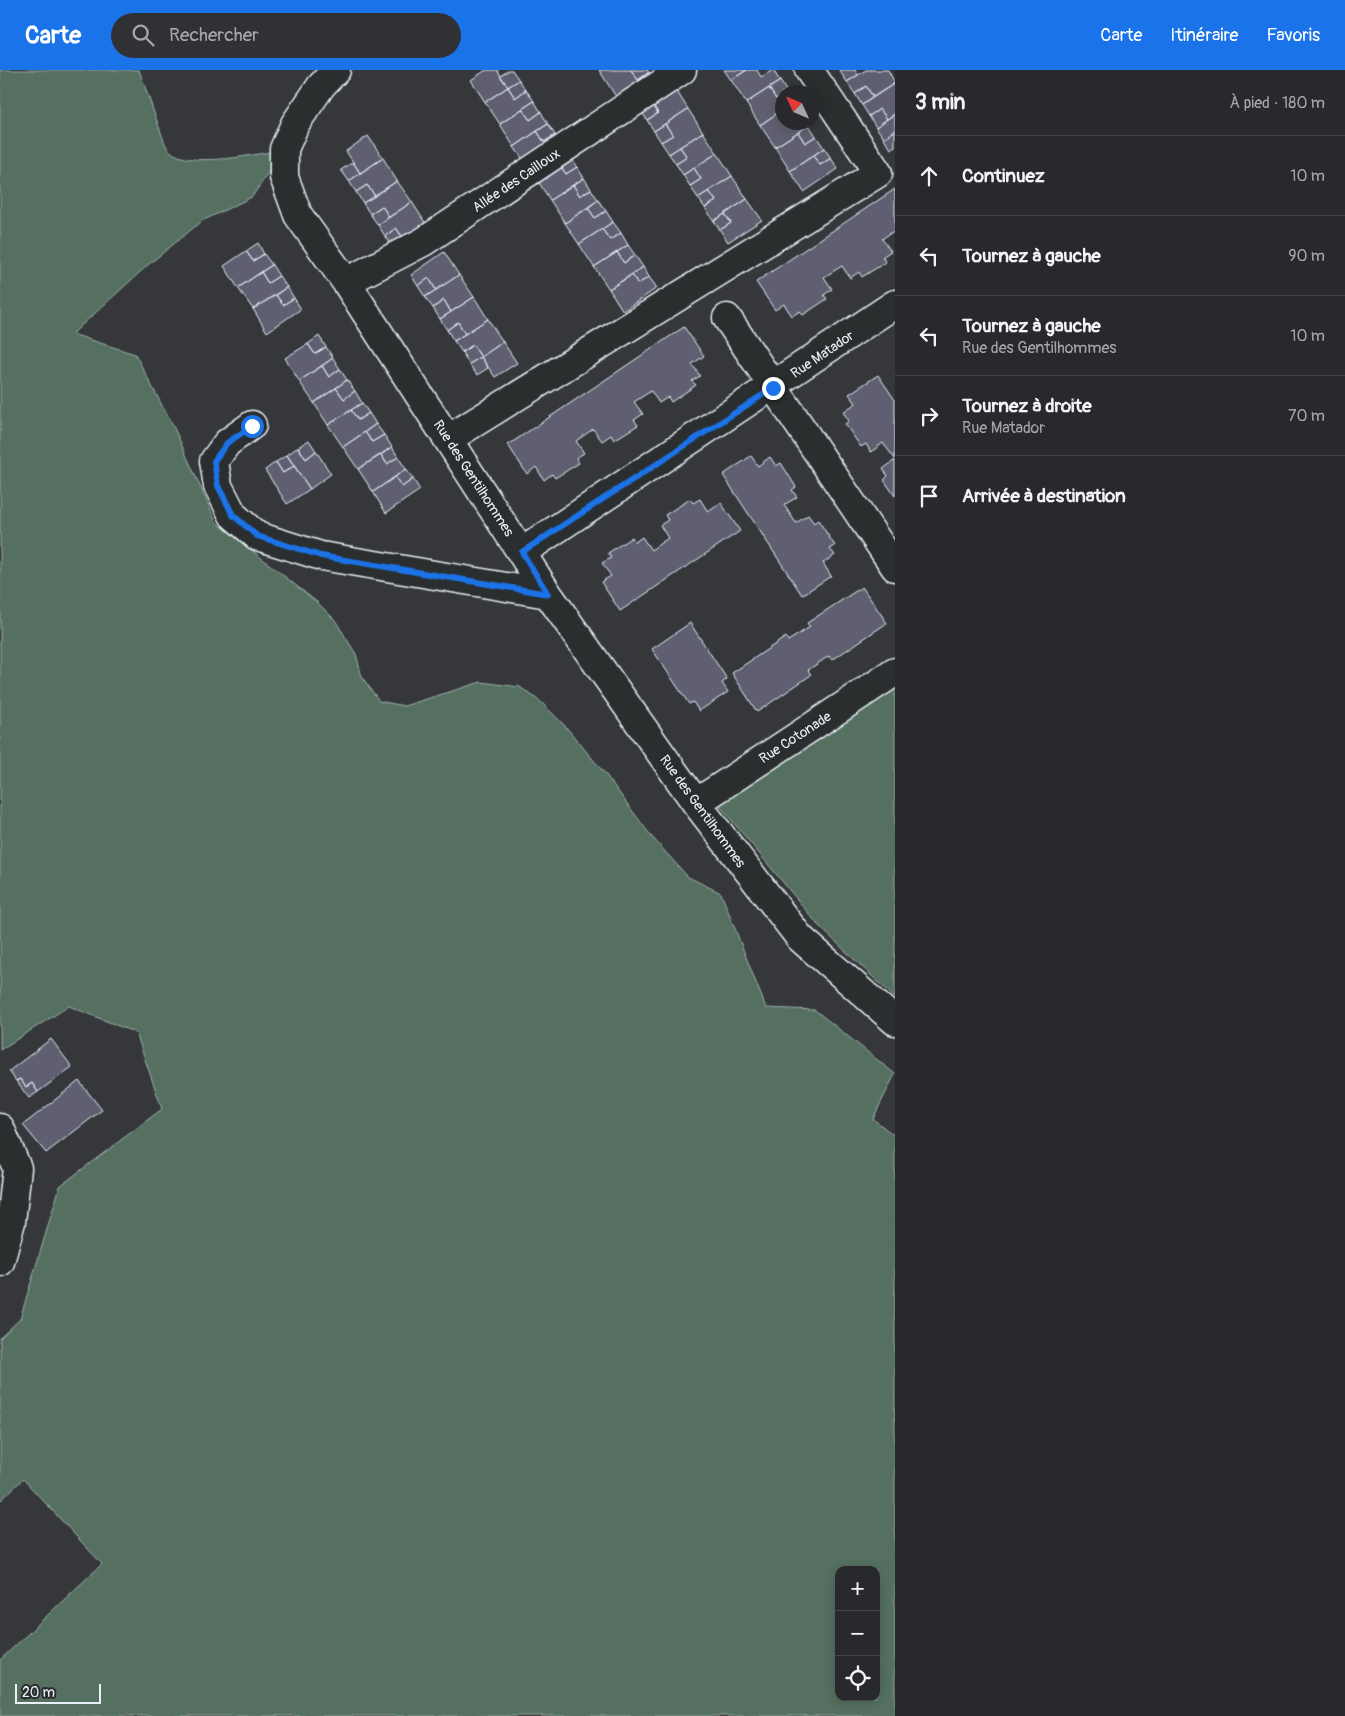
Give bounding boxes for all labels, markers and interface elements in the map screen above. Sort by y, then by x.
search box [111,13,461,58]
text: Carte [25,21,81,50]
icon: search [129,21,157,49]
text: Rechercher [169,23,259,47]
text: Carte [1100,24,1142,47]
text: Itinéraire [1170,24,1238,47]
text: Favoris [1266,24,1320,47]
north arrow [775,85,820,130]
text: 3 min [915,89,965,116]
text: À pied · 180 m [1230,93,1325,113]
street label: Allée des Cailloux [469,145,563,216]
icon: ahead [915,162,943,190]
text: Continuez [962,164,1045,188]
text: 10 m [1290,166,1325,186]
icon: left [915,242,943,270]
text: Tournez à gauche [962,244,1101,268]
text: 90 m [1288,246,1325,266]
text: Tournez à gauche [962,314,1101,338]
icon: left [915,322,943,350]
text: 10 m [1290,326,1325,346]
street label: Rue Matador [787,327,857,382]
text: Rue des Gentilhommes [962,338,1116,358]
route end [762,377,785,400]
text: Tournez à droite [962,394,1092,418]
icon: right [915,402,943,430]
text: 70 m [1288,406,1325,426]
route start [241,415,264,438]
street label: Rue des Gentilhommes [430,417,518,540]
text: Rue Matador [962,418,1045,438]
icon: arrive [915,482,943,510]
text: Arrivée à destination [962,484,1126,508]
street label: Rue Cotonade [756,708,835,767]
street label: Rue des Gentilhommes [656,752,750,872]
map controls [835,1566,880,1701]
button: + [835,1566,880,1611]
button: − [835,1611,880,1656]
button: locate [835,1656,880,1701]
scale bar [15,1681,101,1704]
text: 20 m [22,1684,55,1701]

